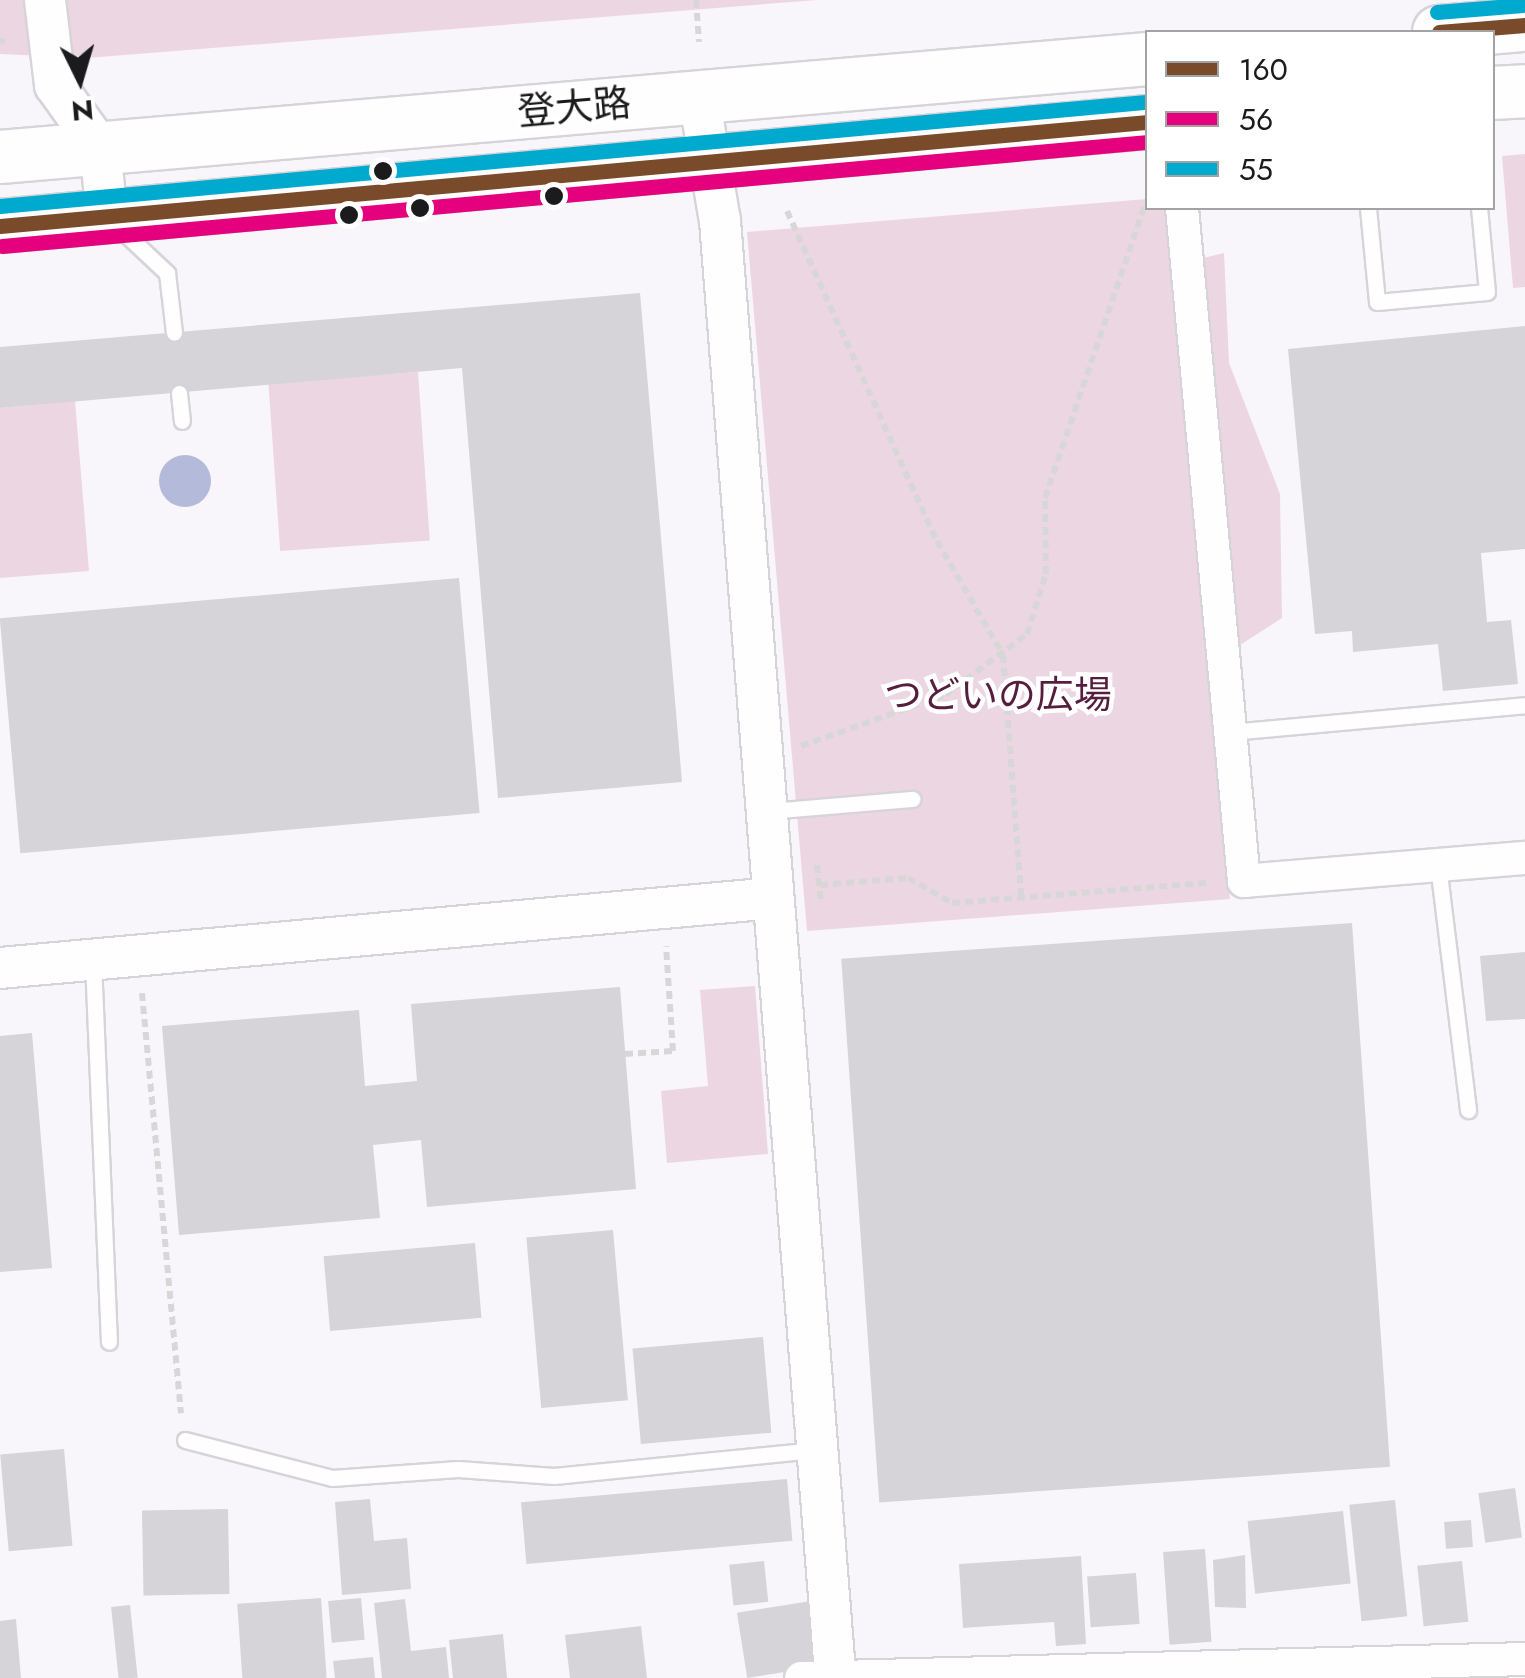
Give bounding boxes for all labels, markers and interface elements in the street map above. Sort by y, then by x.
north arrow [30,30,130,130]
legend [1145,30,1495,210]
text: 160 [1239,48,1288,91]
street label: 登大路 [515,79,633,135]
text: N [70,89,96,132]
text: 56 [1239,98,1273,141]
text: 55 [1239,148,1273,191]
unlabelled marker [373,161,393,181]
unlabelled marker [544,186,564,206]
unlabelled marker [410,198,430,218]
unlabelled marker [339,205,359,225]
park label: つどいの広場 [884,672,1112,718]

